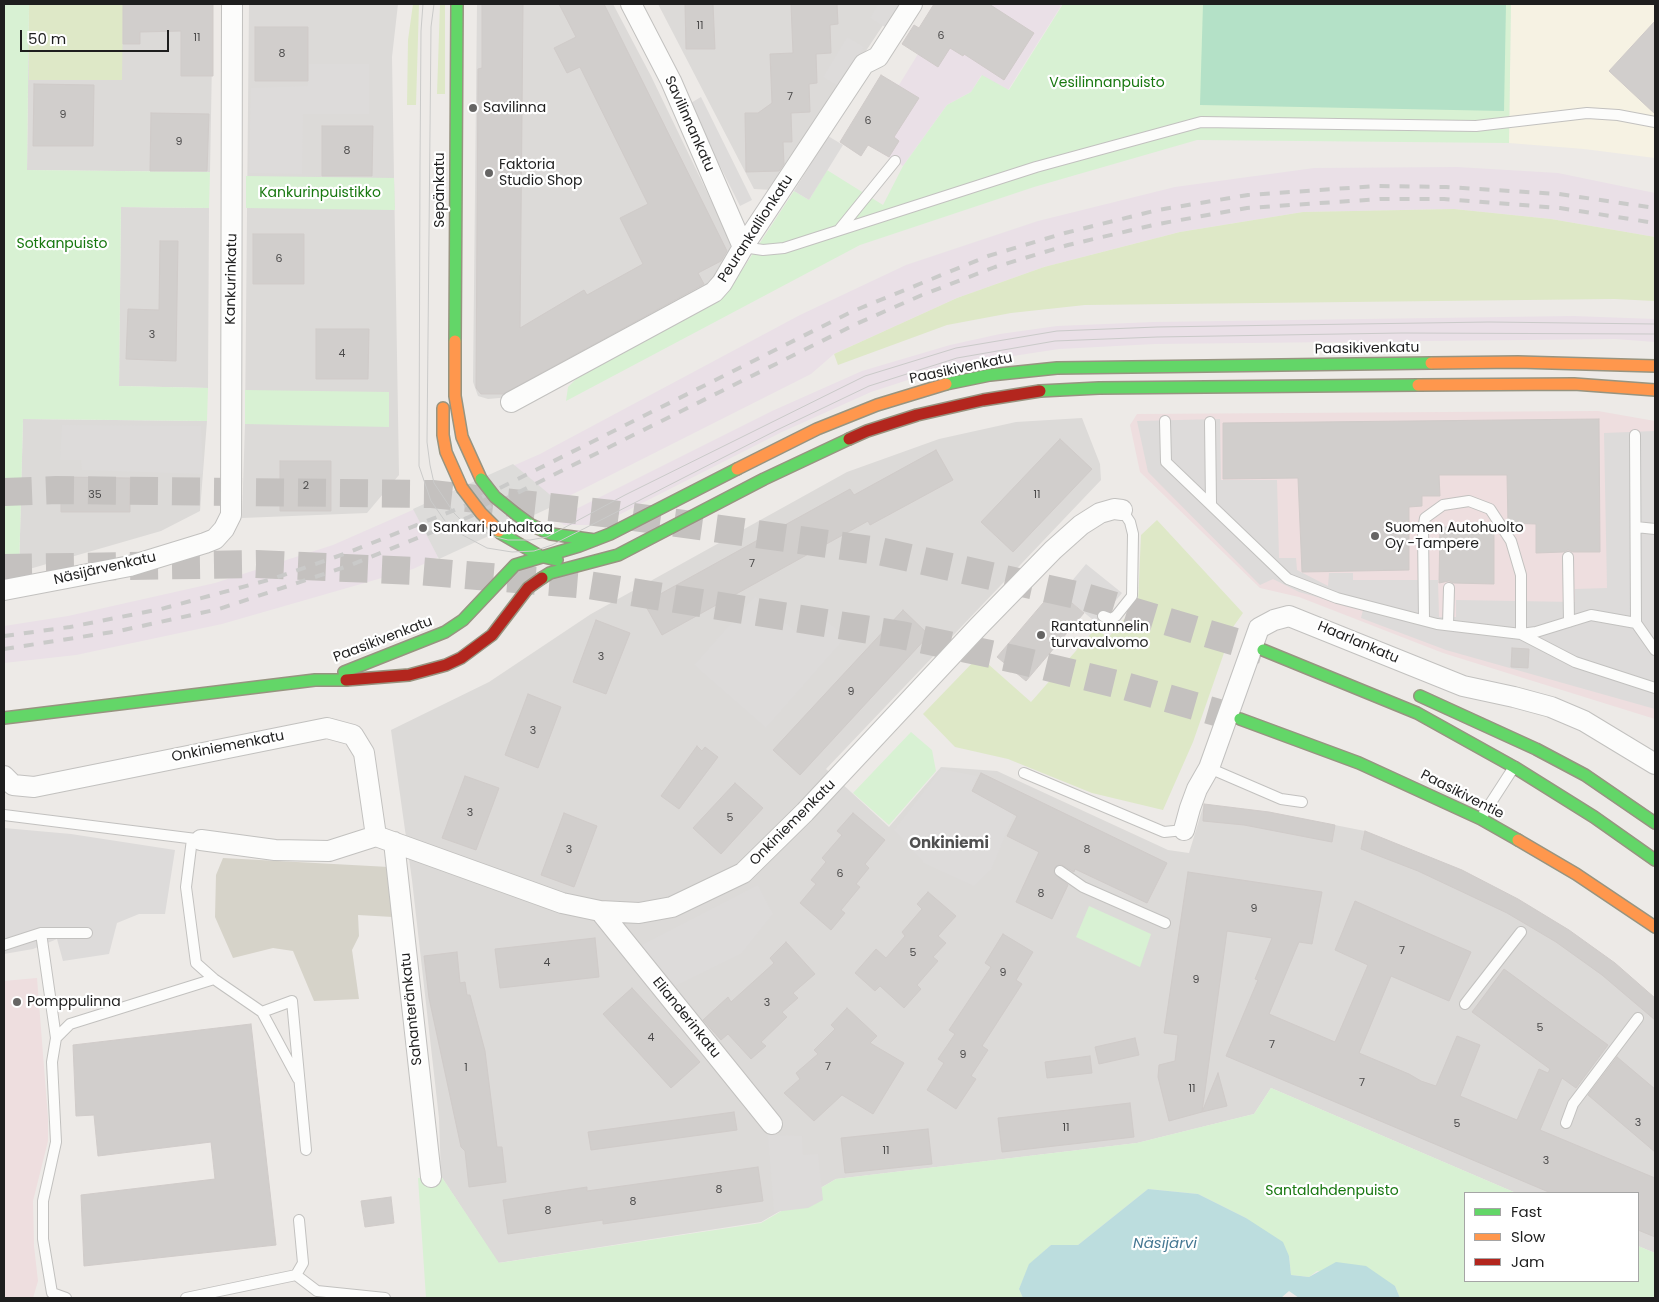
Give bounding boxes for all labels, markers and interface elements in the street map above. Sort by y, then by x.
house number: 11 [696,19,704,33]
scale bar [22,20,171,52]
text: 50 m [28,28,66,49]
house number: 6 [938,29,944,43]
house number: 11 [193,31,201,45]
house number: 8 [279,47,285,61]
street label: Savilinnankatu [660,74,718,174]
park label: Vesilinnanpuisto [1049,75,1165,91]
house number: 7 [787,90,793,104]
place label: Savilinna [483,100,546,116]
marker: Savilinna [467,102,479,114]
house number: 9 [60,108,66,122]
house number: 6 [865,114,871,128]
house number: 9 [176,135,182,149]
house number: 8 [344,144,350,158]
street label: Sepänkatu [432,152,448,228]
place label: Faktoria Studio Shop [499,157,582,190]
marker: Faktoria Studio Shop [483,167,495,179]
street label: Peurankallionkatu [715,172,797,286]
park label: Kankurinpuistikko [259,185,381,201]
street label: Kankurinkatu [223,233,241,325]
park label: Sotkanpuisto [16,236,108,252]
house number: 6 [276,252,282,266]
house number: 3 [149,328,155,342]
street label: Paasikivenkatu [1315,340,1419,358]
house number: 4 [339,347,345,361]
street label: Paasikivenkatu [908,350,1014,388]
house number: 2 [303,479,309,493]
house number: 35 [88,488,102,502]
house number: 11 [1033,488,1041,502]
place label: Sankari puhaltaa [433,520,553,536]
place label: Suomen Autohuolto Oy -Tampere [1385,520,1524,552]
marker: Sankari puhaltaa [417,522,429,534]
marker: Suomen Autohuolto Oy -Tampere [1369,530,1381,542]
street label: Näsijärvenkatu [52,549,158,589]
house number: 7 [749,557,755,571]
street label: Paasikivenkatu [331,613,435,667]
street label: Haarlankatu [1315,618,1401,668]
place label: Rantatunnelin turvavalvomo [1051,619,1149,652]
marker: Rantatunnelin turvavalvomo [1035,629,1047,641]
house number: 3 [598,650,604,664]
house number: 9 [848,685,854,699]
house number: 3 [530,724,536,738]
street label: Onkiniemenkatu [170,728,286,766]
street label: Paasikiventie [1418,767,1506,823]
street label: Onkiniemenkatu [747,777,839,869]
house number: 3 [467,806,473,820]
house number: 5 [727,811,733,825]
district label: Onkiniemi [909,835,989,853]
house number: 3 [566,843,572,857]
house number: 8 [1084,843,1090,857]
house number: 6 [837,867,843,881]
house number: 8 [1038,887,1044,901]
house number: 9 [1251,902,1257,916]
house number: 7 [1399,944,1405,958]
house number: 5 [910,946,916,960]
street label: Sahanteränkatu [398,952,426,1066]
house number: 4 [544,956,550,970]
house number: 9 [1000,966,1006,980]
house number: 9 [1193,973,1199,987]
street label: Elianderinkatu [648,974,724,1062]
place label: Pomppulinna [27,994,121,1010]
marker: Pomppulinna [11,996,23,1008]
house number: 3 [764,996,770,1010]
house number: 5 [1537,1021,1543,1035]
house number: 4 [648,1031,654,1045]
house number: 7 [1269,1038,1275,1052]
house number: 9 [960,1048,966,1062]
house number: 7 [825,1060,831,1074]
house number: 1 [464,1061,468,1075]
house number: 7 [1359,1076,1365,1090]
house number: 11 [1188,1082,1196,1096]
house number: 3 [1635,1116,1641,1130]
house number: 5 [1454,1117,1460,1131]
house number: 11 [1062,1121,1070,1135]
house number: 11 [882,1144,890,1158]
house number: 3 [1543,1154,1549,1168]
house number: 8 [716,1183,722,1197]
park label: Santalahdenpuisto [1265,1183,1399,1199]
legend [1464,1192,1639,1282]
house number: 8 [630,1195,636,1209]
text: Fast [1511,1201,1542,1222]
house number: 8 [545,1204,551,1218]
text: Slow [1511,1226,1545,1247]
water label: Näsijärvi [1133,1235,1197,1253]
text: Jam [1511,1251,1545,1272]

